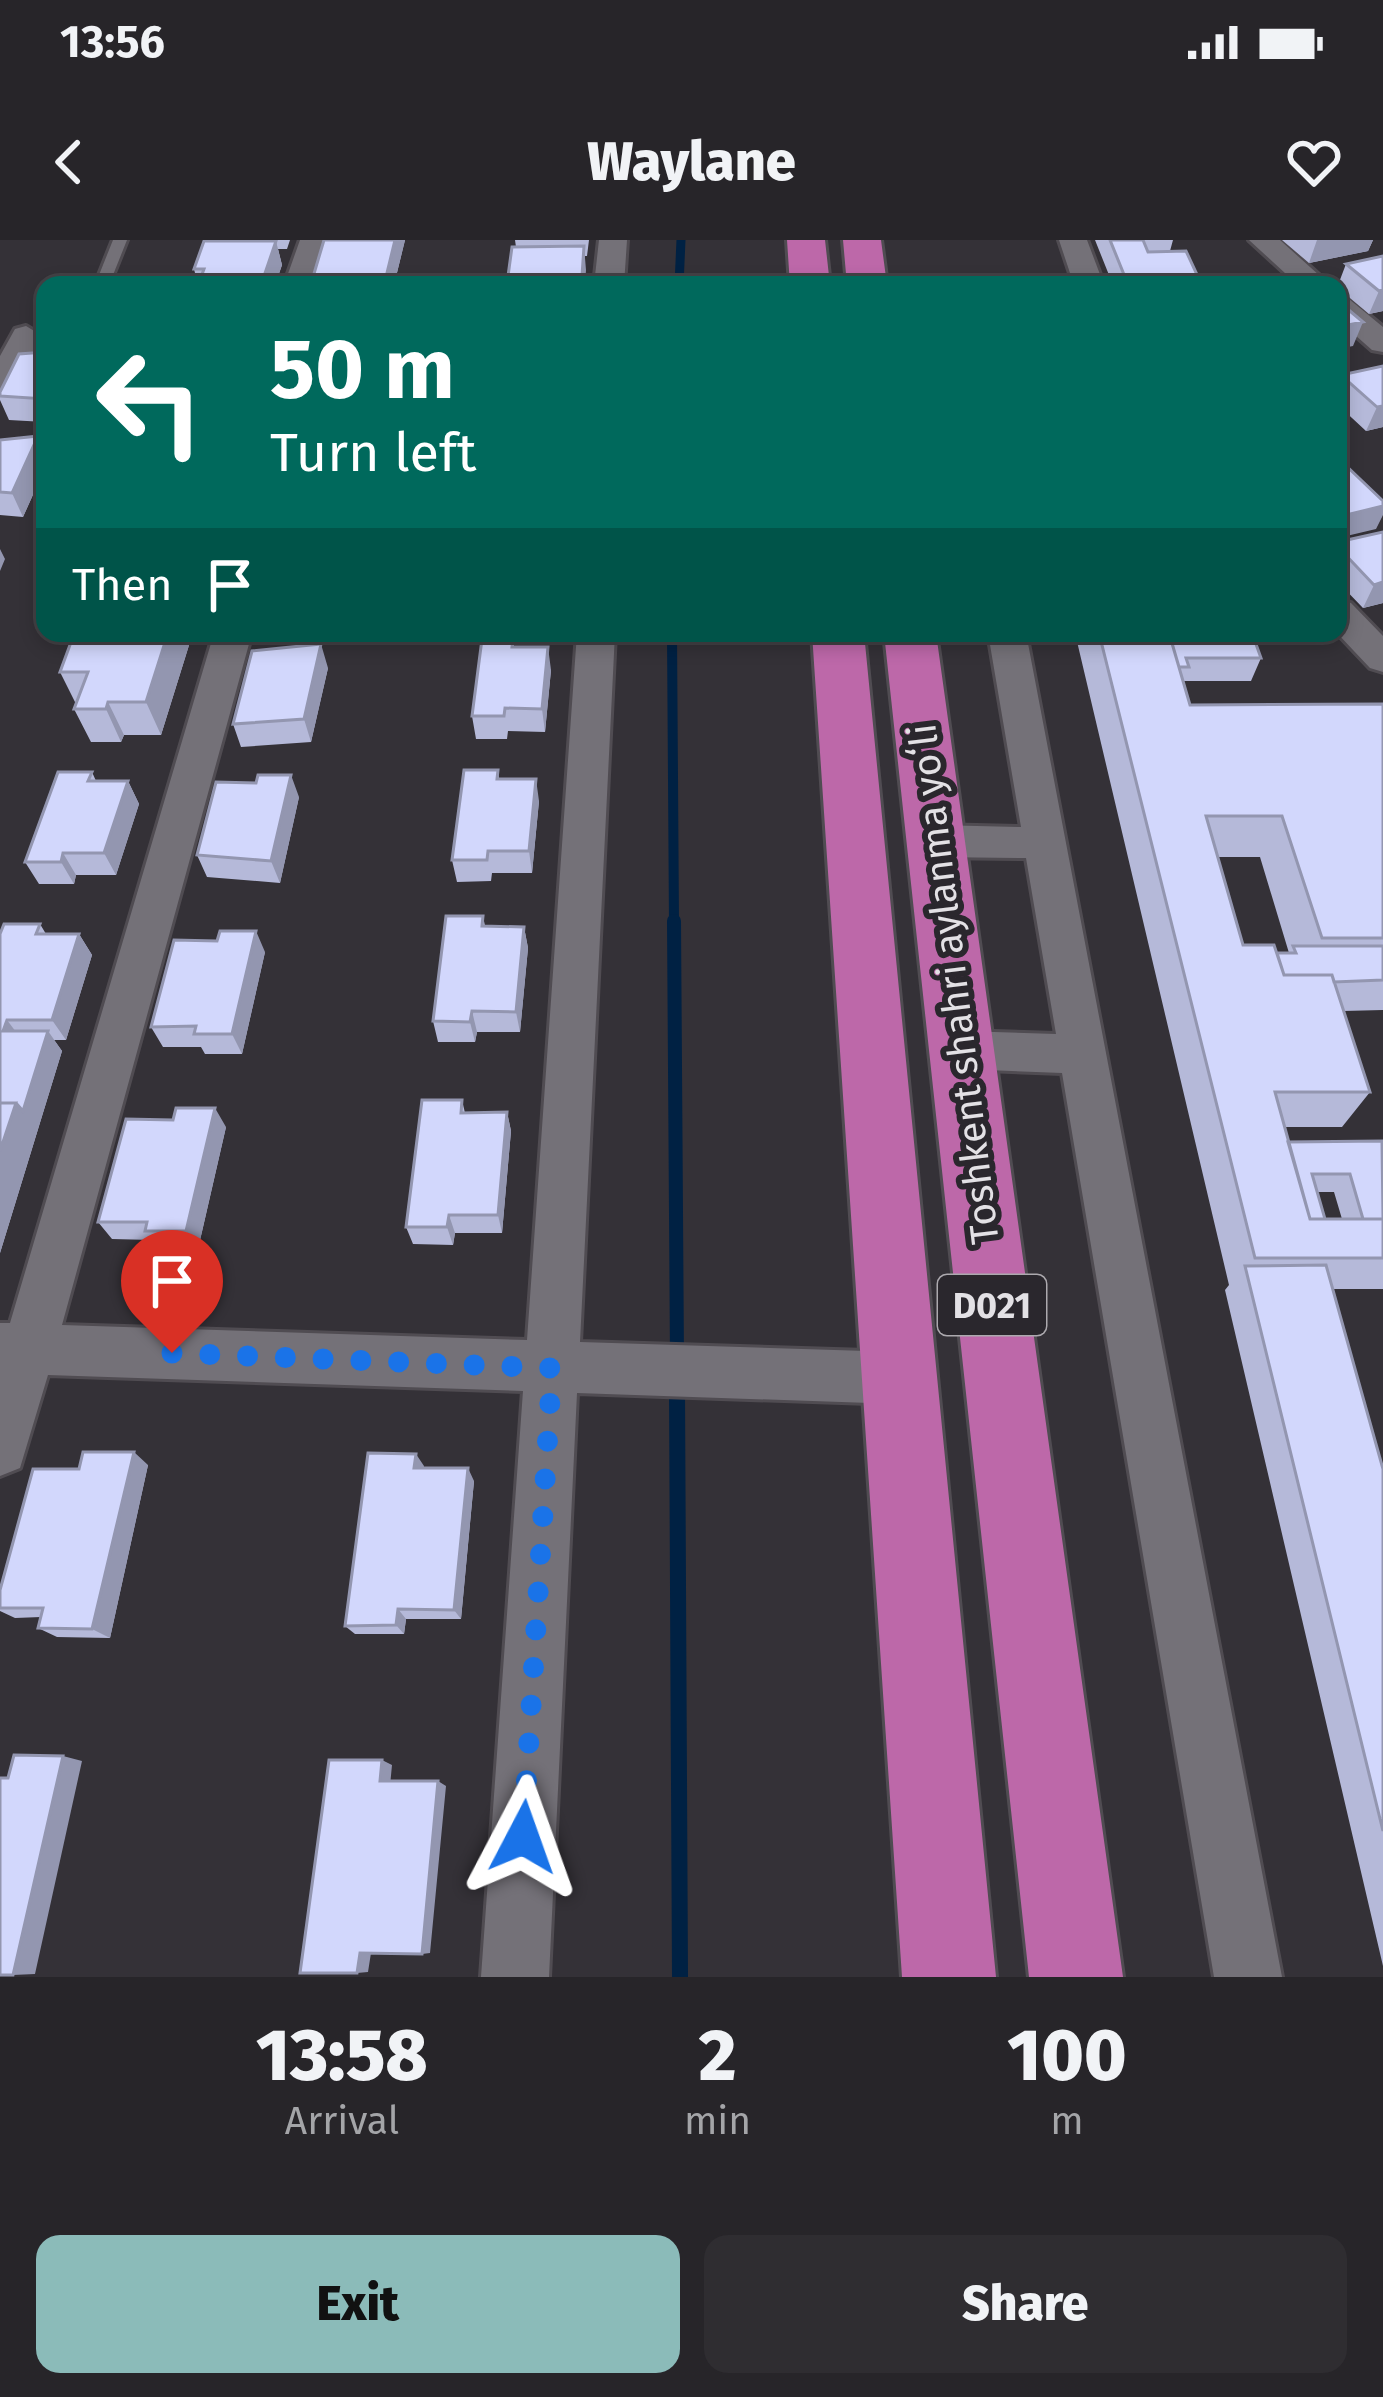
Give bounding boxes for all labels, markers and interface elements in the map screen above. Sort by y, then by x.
text: 13:56 [60,15,165,69]
icon: back [36,129,102,195]
icon: heart [1281,129,1347,195]
text: Waylane [587,130,796,194]
text: 50 m [270,319,455,420]
icon: left [72,324,228,480]
text: Turn left [270,421,477,485]
icon: arrive [197,552,263,618]
text: Then [72,558,173,612]
street label: Toshkent shahri aylanma yoʻli [899,721,1009,1247]
pin [121,1230,223,1353]
icon: arrive [139,1248,205,1314]
road number: D021 [938,1275,1046,1335]
position arrow [460,1774,586,1900]
text: 13:58 [256,2013,428,2099]
text: 2 [699,2013,736,2099]
text: 100 [1007,2013,1127,2099]
text: Arrival [285,2098,399,2144]
text: min [684,2098,751,2144]
text: m [1050,2098,1084,2144]
button: Exit [36,2235,680,2373]
button: Share [704,2235,1347,2373]

